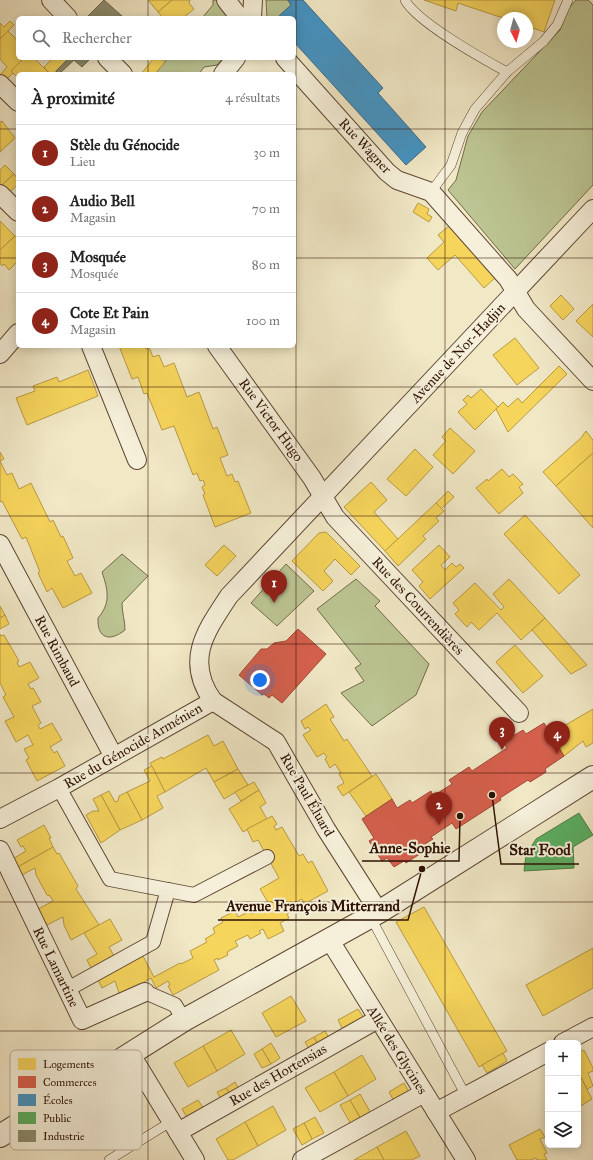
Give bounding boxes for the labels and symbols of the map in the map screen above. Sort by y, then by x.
north arrow [497,12,533,48]
street label: Rue Wagner [335,115,396,178]
street label: Avenue de Nor-Hadjin [407,299,509,407]
street label: Rue Victor Hugo [235,375,307,465]
street label: Rue des Courrendières [368,553,468,659]
pin: 1 [261,570,287,603]
street label: Rue Rimbaud [31,612,83,690]
your location [250,670,270,690]
street label: Rue du Génocide Arménien [61,699,206,793]
pin: 3 [489,717,515,750]
pin: 4 [544,721,570,754]
street label: Rue Paul Éluard [276,749,339,840]
pin: 2 [426,792,452,825]
callout: Anne-Sophie [362,834,459,861]
callout: Star Food [501,837,579,864]
text: Anne-Sophie [368,839,451,858]
text: Star Food [509,841,571,859]
callout: Avenue François Mitterrand [218,893,408,920]
text: Avenue François Mitterrand [225,897,401,916]
street label: Rue Lamartine [29,924,83,1010]
street label: Allée des Glycines [362,1002,431,1097]
street label: Rue des Hortensias [226,1040,330,1110]
legend [10,1050,142,1150]
text: Logements [43,1058,94,1071]
text: Commerces [43,1076,96,1089]
text: Écoles [43,1093,73,1107]
text: Public [43,1112,71,1125]
text: Industrie [43,1130,85,1143]

